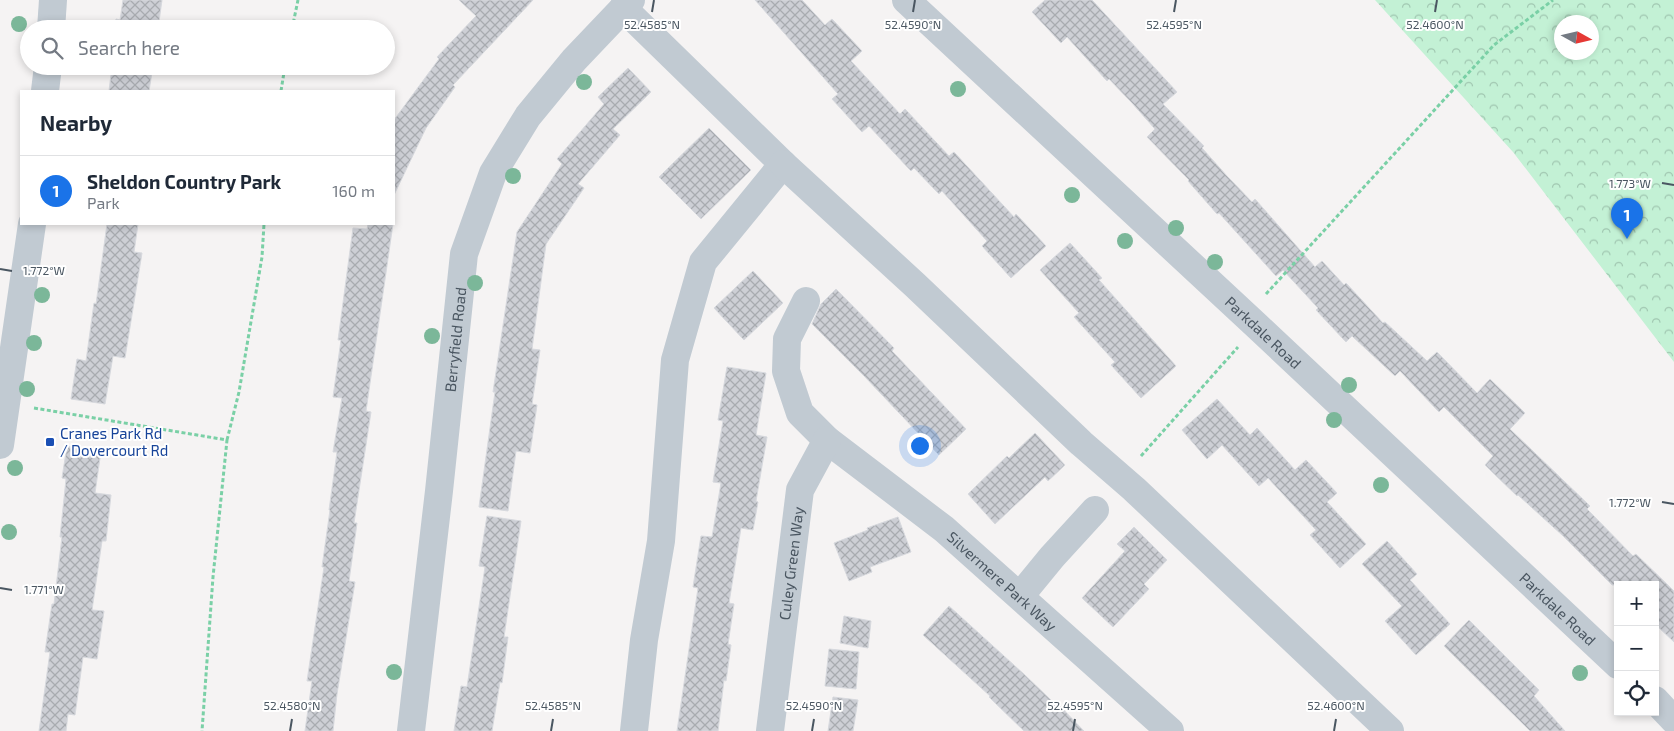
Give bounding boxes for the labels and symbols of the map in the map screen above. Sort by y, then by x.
north arrow [1554,15,1599,60]
text: 52.4585°N [624,17,680,31]
text: 52.4590°N [885,17,941,31]
text: 52.4595°N [1146,17,1202,31]
text: 52.4600°N [1406,17,1464,31]
text: 1.773°W [1609,176,1651,190]
pin: 1 [1611,198,1643,239]
text: 1.772°W [23,263,65,277]
street label: Berryfield Road [440,286,469,393]
street label: Parkdale Road [1222,292,1305,372]
place label: Cranes Park Rd / Dovercourt Rd [60,424,168,459]
your location [907,433,933,459]
marker: Cranes Park Rd / Dovercourt Rd [44,436,56,448]
text: 1.772°W [1609,495,1651,509]
street label: Culey Green Way [775,506,807,621]
street label: Silvermere Park Way [944,527,1061,635]
street label: Parkdale Road [1516,569,1600,649]
text: 1.771°W [24,582,64,596]
text: 52.4580°N [264,698,320,712]
text: 52.4585°N [525,698,581,712]
text: 52.4590°N [786,698,842,712]
text: 52.4595°N [1047,698,1103,712]
text: 52.4600°N [1307,698,1365,712]

